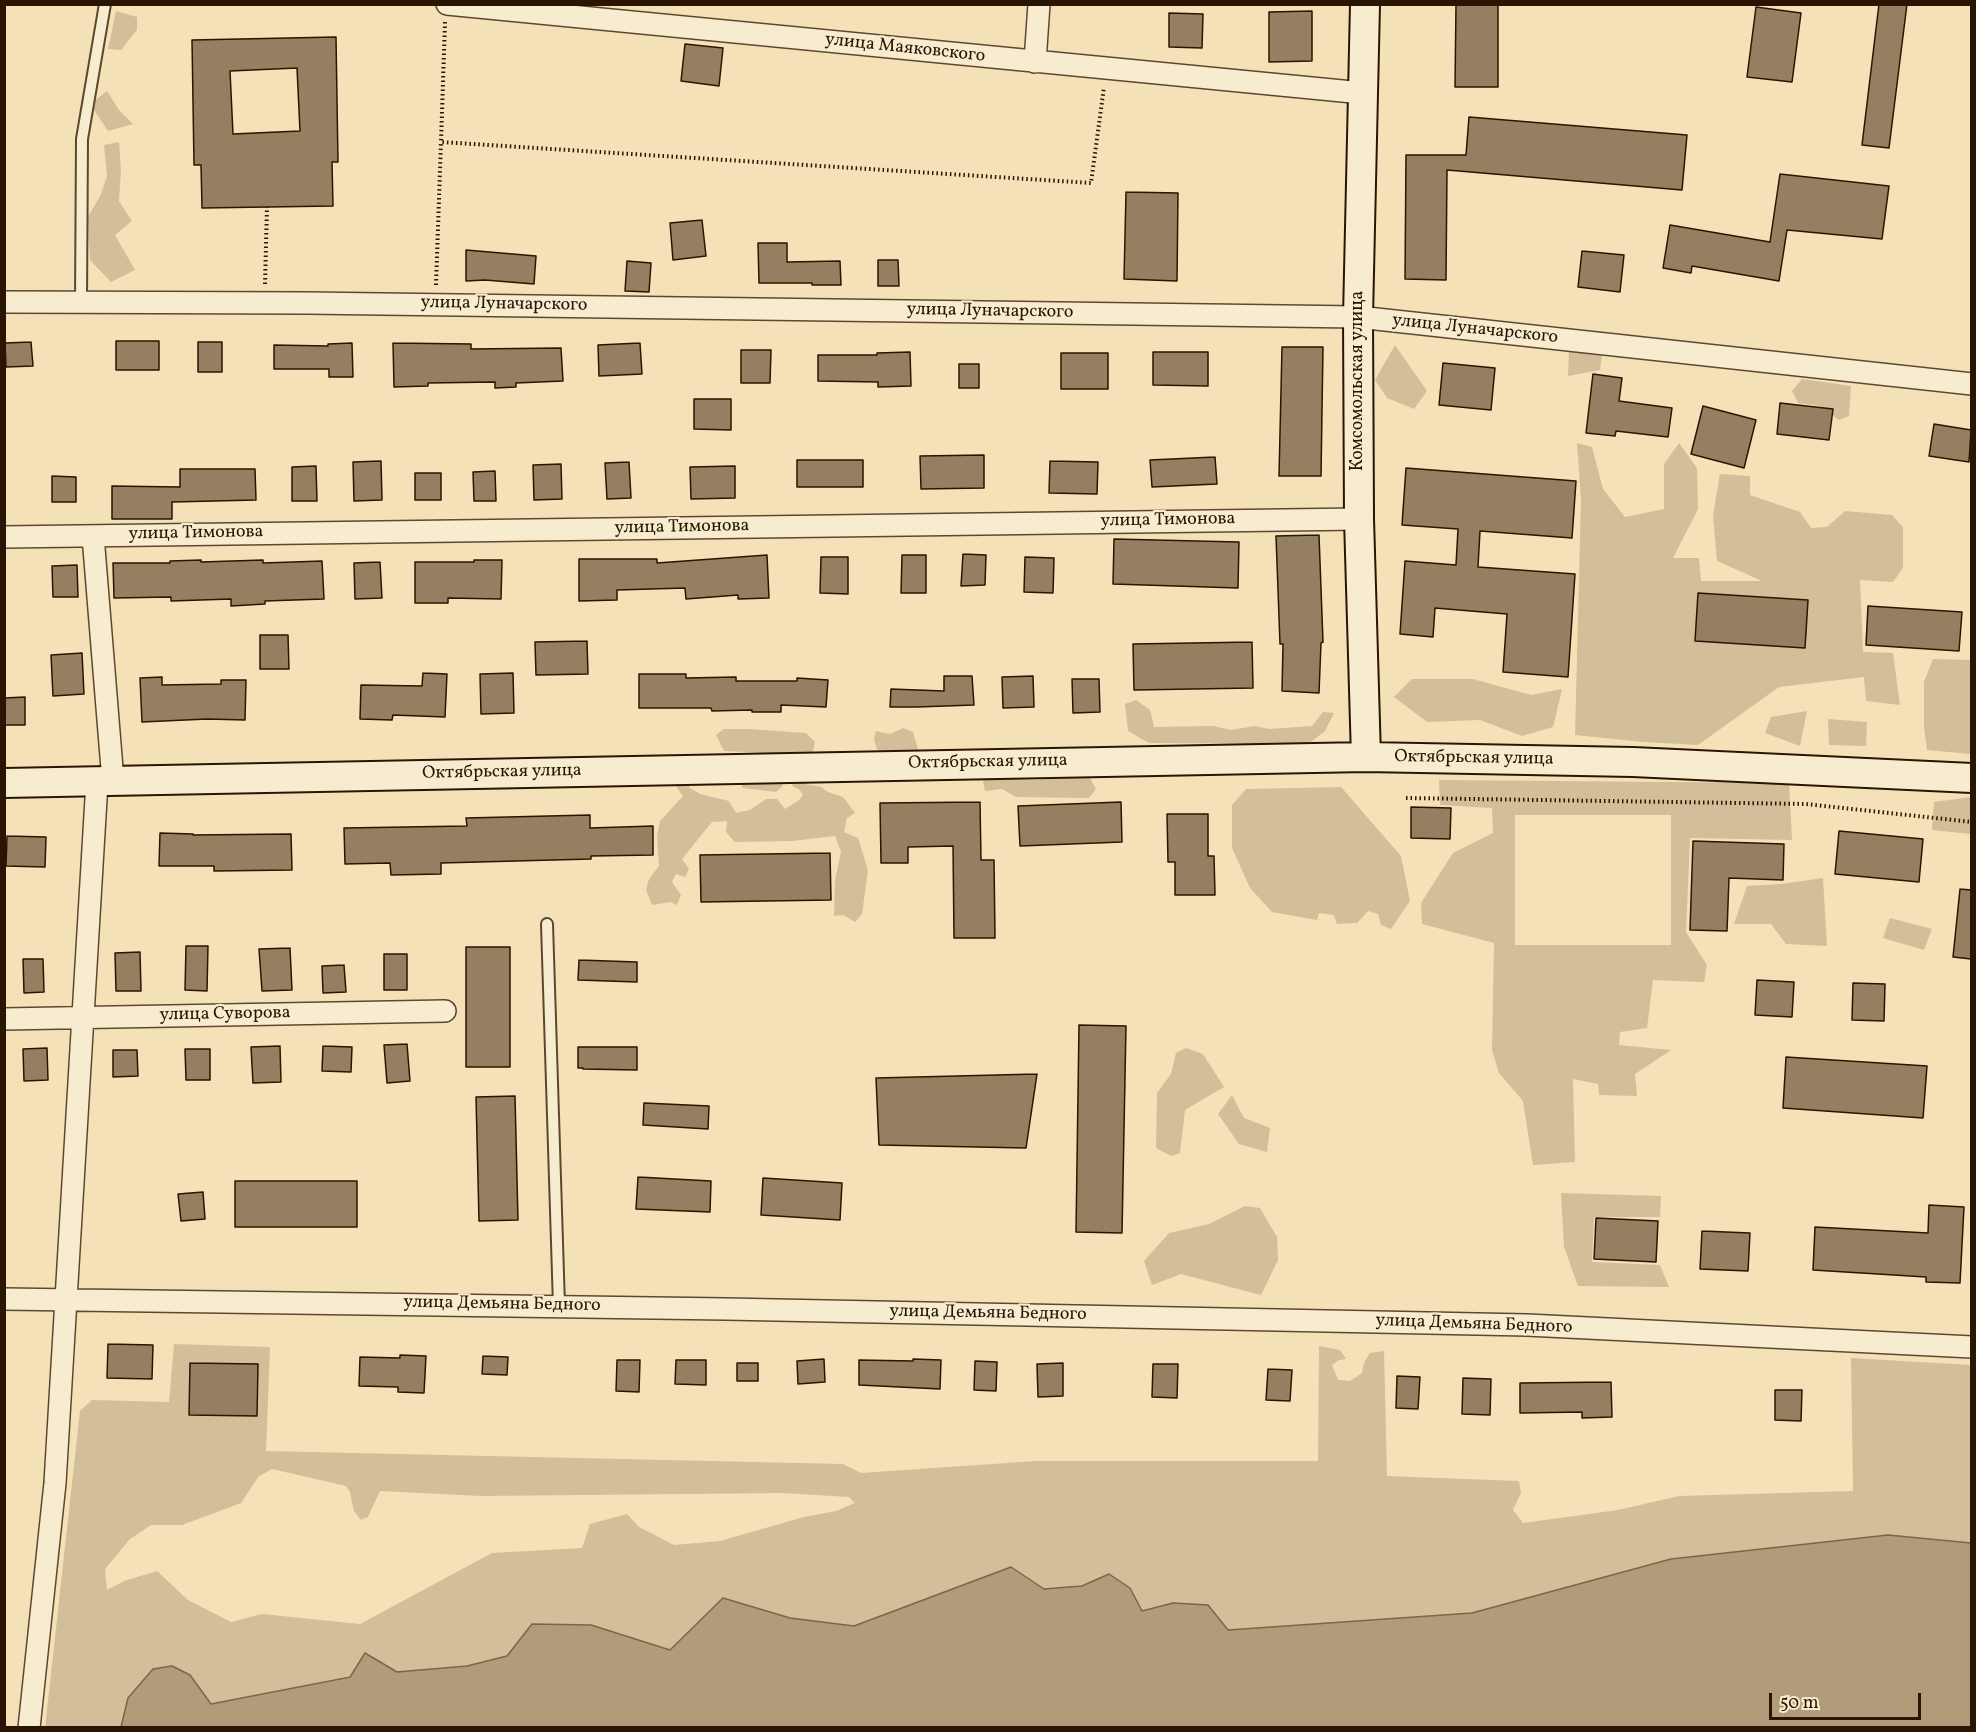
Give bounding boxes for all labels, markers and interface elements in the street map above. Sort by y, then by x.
street label: улица Маяковского [824,30,986,68]
street label: Комсомольская улица [1348,291,1370,471]
street label: улица Луначарского [420,293,588,317]
street label: улица Луначарского [906,300,1074,324]
street label: улица Луначарского [1391,311,1559,349]
street label: улица Тимонова [1100,509,1236,533]
street label: улица Тимонова [614,516,750,540]
street label: улица Тимонова [128,522,264,546]
street label: Октябрьская улица [1394,747,1554,771]
street label: Октябрьская улица [908,751,1068,775]
street label: Октябрьская улица [422,761,582,785]
street label: улица Суворова [159,1003,291,1027]
street label: улица Демьяна Бедного [403,1292,601,1318]
street label: улица Демьяна Бедного [889,1301,1087,1327]
street label: улица Демьяна Бедного [1375,1311,1573,1339]
scale bar [1772,1681,1924,1719]
text: 50 m [1780,1691,1819,1716]

